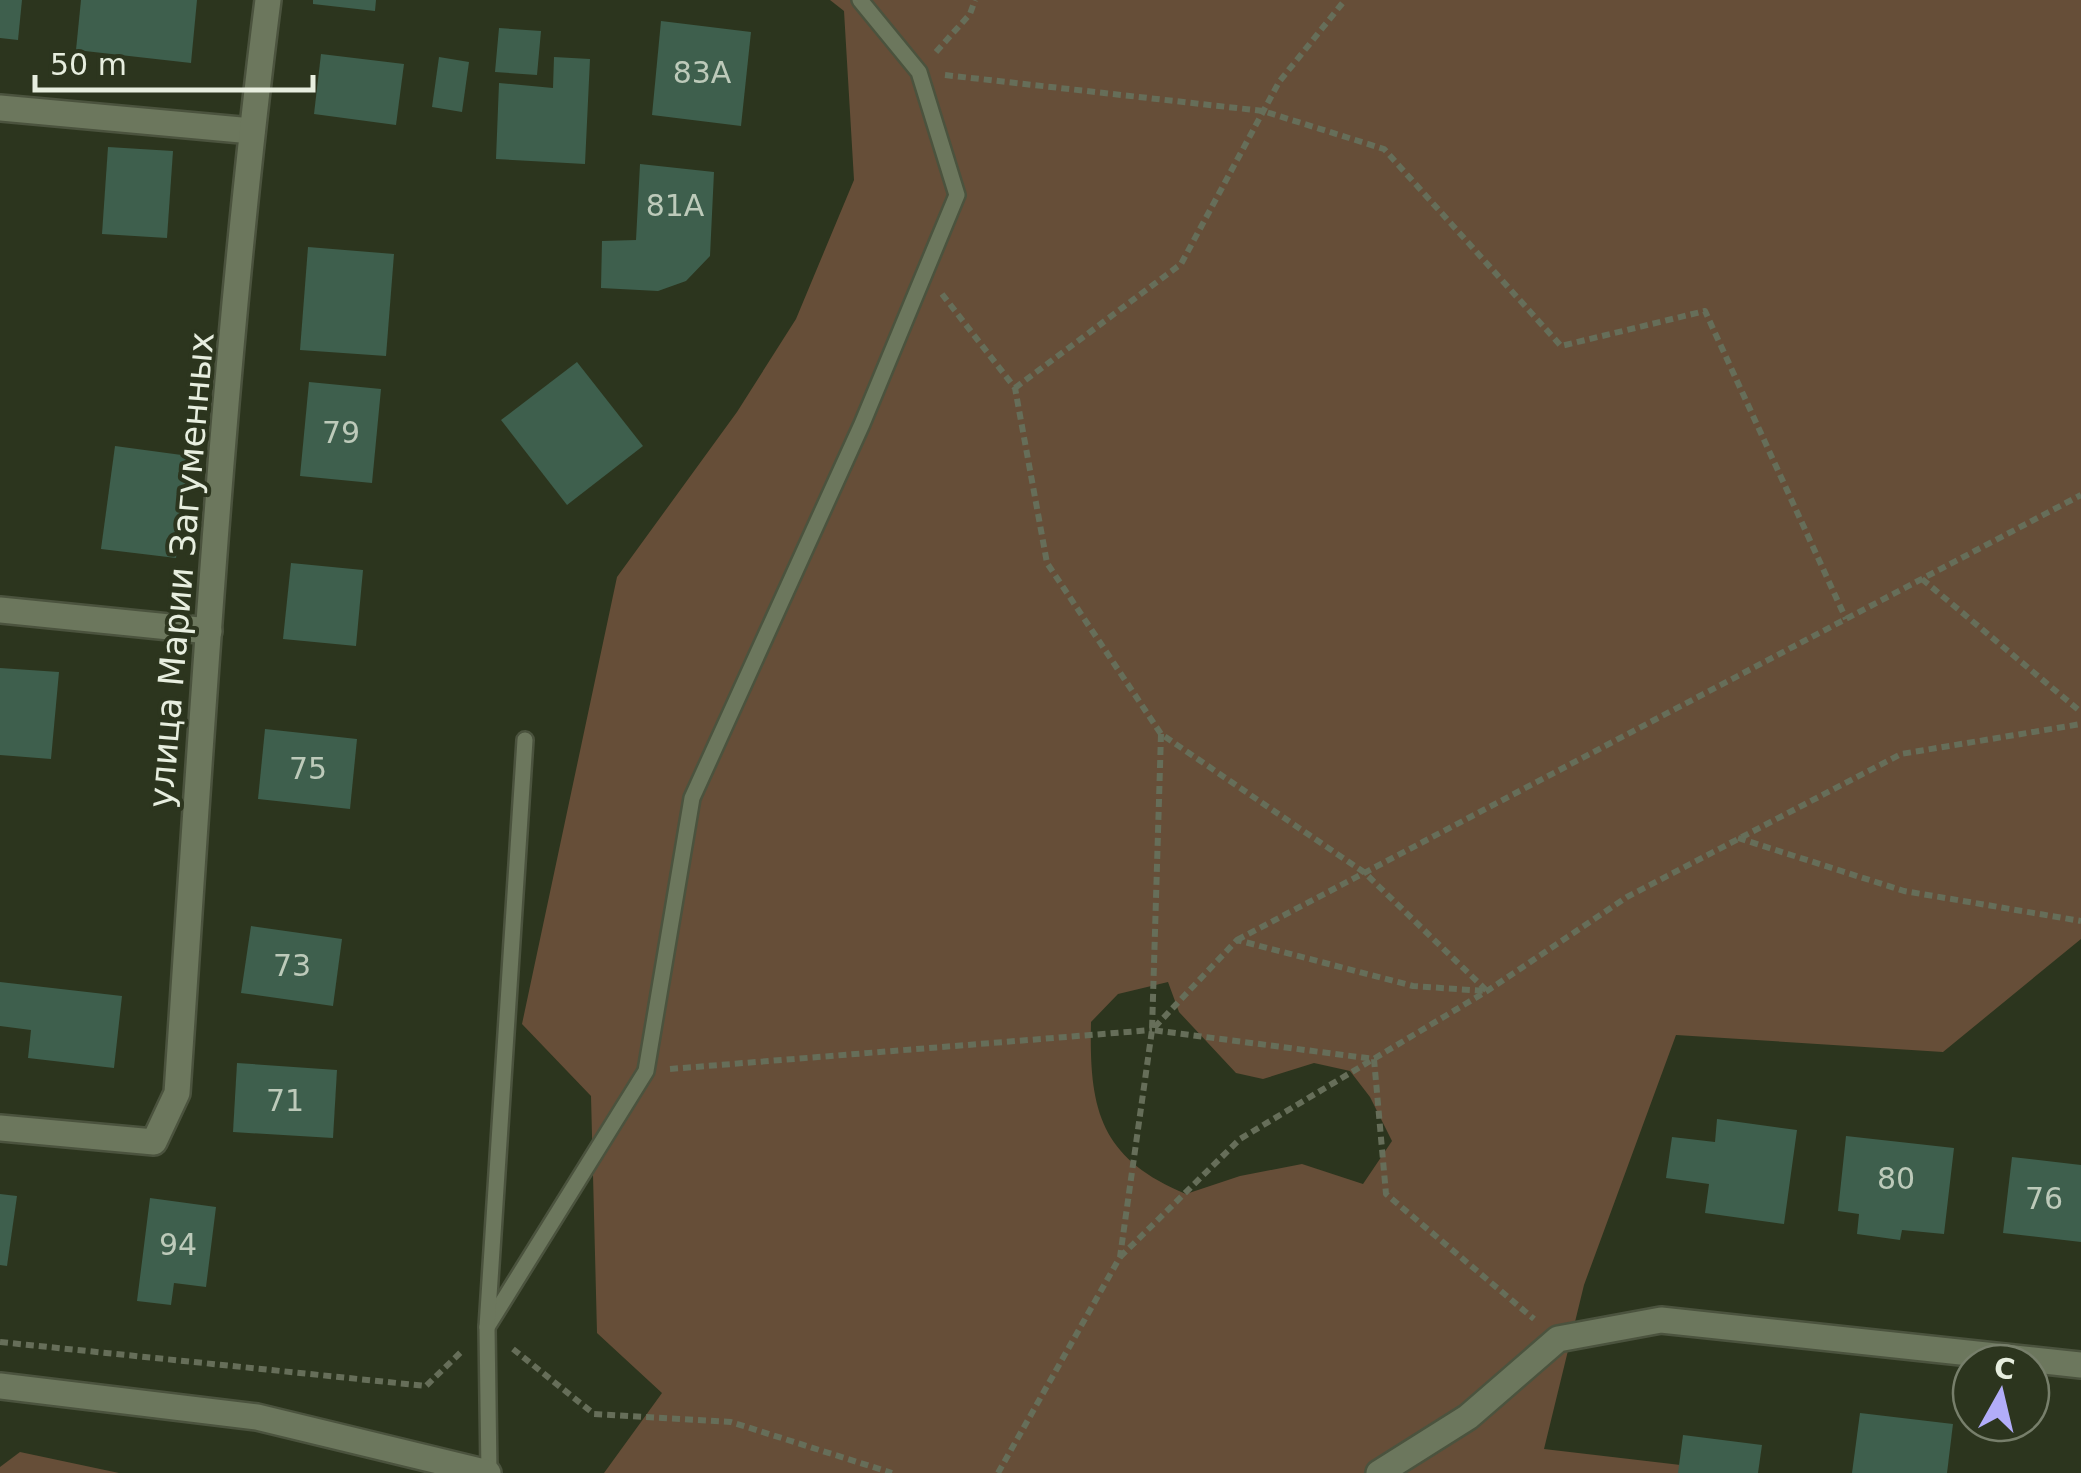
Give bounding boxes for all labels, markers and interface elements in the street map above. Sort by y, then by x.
scale bar [35,30,312,92]
text: 50 m [50,47,127,82]
house number: 83А [673,55,732,90]
house number: 81А [646,188,705,223]
street label: улица Марии Загуменных [140,330,222,810]
house number: 79 [322,415,360,450]
house number: 75 [289,751,327,786]
house number: 73 [273,948,311,983]
house number: 71 [266,1083,304,1118]
house number: 80 [1877,1161,1915,1196]
house number: 76 [2025,1181,2063,1216]
house number: 94 [159,1227,197,1262]
north arrow [1951,1343,2051,1443]
text: С [1992,1351,2017,1387]

